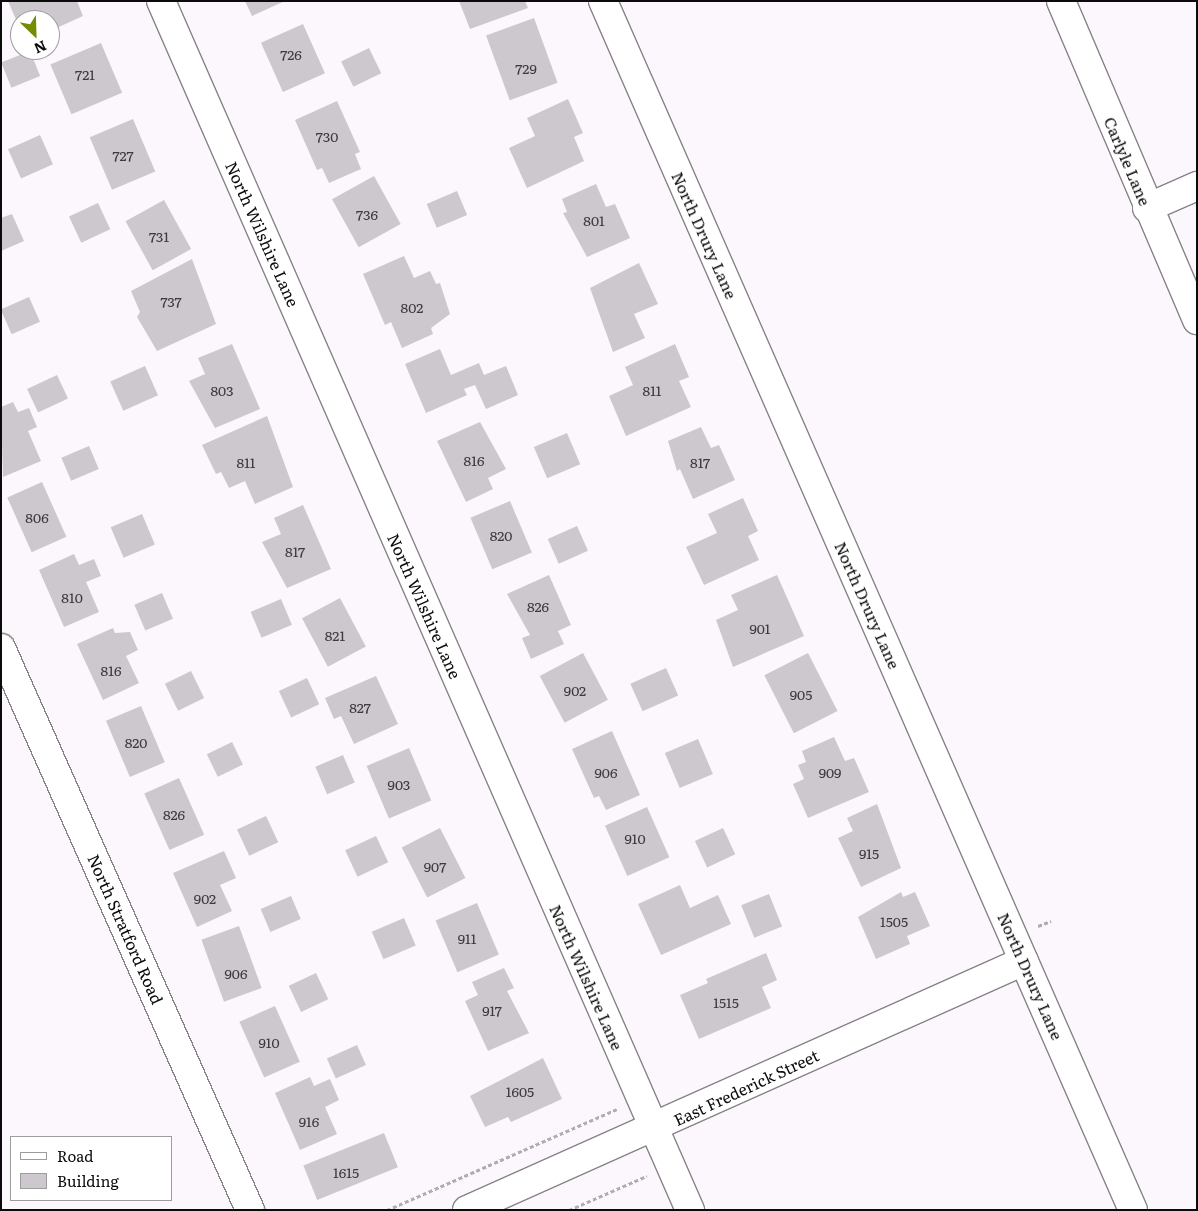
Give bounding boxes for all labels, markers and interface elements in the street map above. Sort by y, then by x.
north arrow [10,10,60,60]
text: N [31,36,50,59]
house number: 726 [280,46,302,62]
house number: 729 [515,60,537,76]
house number: 721 [75,66,95,82]
street label: Carlyle Lane [1101,114,1155,208]
house number: 730 [316,128,338,144]
house number: 727 [112,147,134,163]
street label: North Wilshire Lane [222,158,304,310]
street label: North Drury Lane [668,169,742,301]
house number: 736 [356,206,378,222]
house number: 801 [583,212,605,228]
house number: 731 [149,228,169,244]
house number: 737 [160,293,182,309]
house number: 802 [401,299,423,315]
house number: 803 [210,382,234,398]
house number: 811 [642,382,662,398]
house number: 816 [464,452,484,468]
house number: 811 [236,454,256,470]
house number: 817 [690,454,710,470]
house number: 806 [25,509,49,525]
house number: 820 [490,527,512,543]
street label: North Wilshire Lane [384,530,466,682]
street label: North Drury Lane [831,539,905,671]
house number: 817 [285,543,305,559]
house number: 810 [61,589,83,605]
house number: 826 [527,598,549,614]
house number: 901 [749,620,771,636]
house number: 821 [325,627,345,643]
house number: 816 [101,662,121,678]
house number: 902 [564,682,586,698]
house number: 905 [790,686,812,702]
house number: 827 [349,699,371,715]
house number: 820 [125,734,147,750]
house number: 906 [595,764,617,780]
house number: 909 [819,764,841,780]
house number: 903 [388,776,410,792]
house number: 826 [163,806,185,822]
house number: 910 [624,830,646,846]
house number: 915 [859,845,879,861]
street label: North Stratford Road [84,851,168,1007]
house number: 907 [424,858,446,874]
house number: 902 [194,890,216,906]
street label: North Wilshire Lane [546,901,628,1053]
street label: North Drury Lane [994,910,1068,1042]
house number: 1505 [880,913,908,929]
house number: 911 [458,930,476,946]
house number: 906 [225,965,247,981]
house number: 1515 [713,994,739,1010]
house number: 917 [482,1002,502,1018]
house number: 910 [258,1034,280,1050]
street label: East Frederick Street [670,1045,822,1129]
house number: 1605 [506,1083,534,1099]
house number: 916 [299,1113,319,1129]
legend [10,1136,172,1201]
text: Road [57,1144,93,1167]
house number: 1615 [333,1164,359,1180]
text: Building [57,1169,119,1192]

